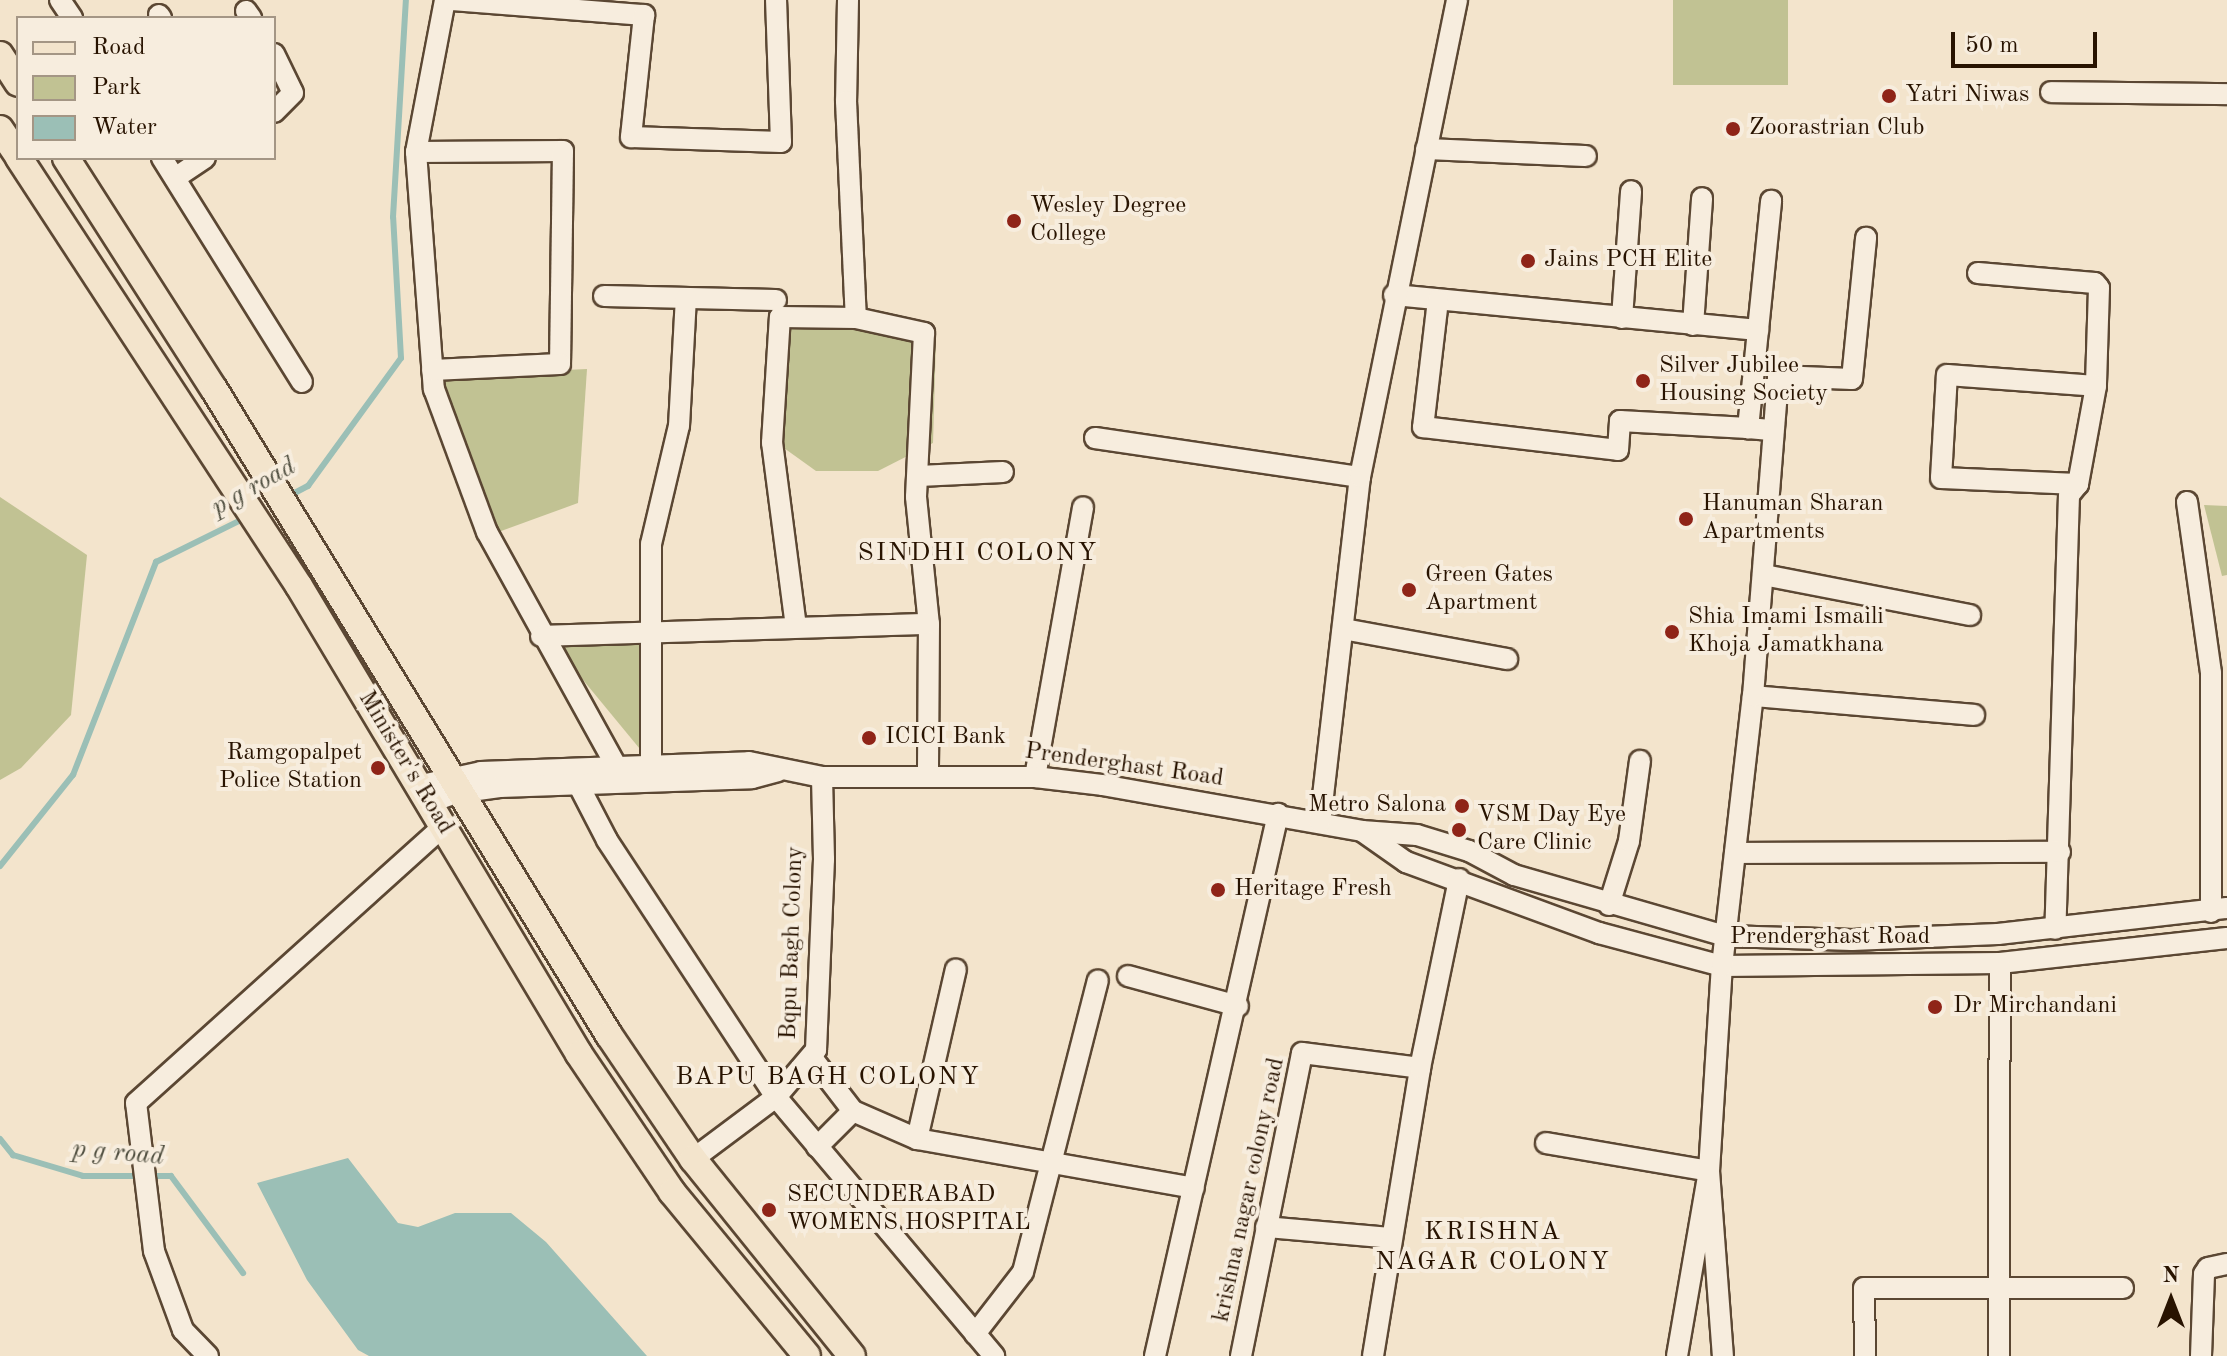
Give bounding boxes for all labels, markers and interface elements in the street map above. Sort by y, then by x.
legend [16,16,276,160]
scale bar [1955,16,2101,66]
text: 50 m [1965,34,2019,58]
text: Road [92,36,145,60]
text: Park [92,76,141,100]
place label: Yatri Niwas [1905,82,2029,110]
marker: Yatri Niwas [1880,87,1898,105]
place label: Zoorastrian Club [1749,115,1924,143]
text: Water [92,116,157,140]
marker: Zoorastrian Club [1724,120,1742,138]
place label: Wesley Degree College [1030,193,1186,249]
marker: Wesley Degree College [1005,212,1023,230]
place label: Jains PCH Elite [1544,247,1712,275]
marker: Jains PCH Elite [1519,252,1537,270]
place label: Silver Jubilee Housing Society [1659,353,1828,409]
marker: Silver Jubilee Housing Society [1634,372,1652,390]
water label: p g road [206,452,302,524]
place label: Hanuman Sharan Apartments [1702,491,1884,547]
marker: Hanuman Sharan Apartments [1677,510,1695,528]
district label: SINDHI COLONY [858,538,1098,570]
place label: Green Gates Apartment [1425,562,1553,618]
marker: Green Gates Apartment [1400,581,1418,599]
place label: Shia Imami Ismaili Khoja Jamatkhana [1688,604,1884,660]
marker: Shia Imami Ismaili Khoja Jamatkhana [1663,623,1681,641]
street label: Minister's Road [351,686,459,840]
place label: ICICI Bank [885,724,1006,752]
marker: ICICI Bank [860,729,878,747]
street label: Prenderghast Road [1023,738,1225,794]
place label: Ramgopalpet Police Station [219,740,362,796]
marker: Ramgopalpet Police Station [369,759,387,777]
place label: Metro Salona [1308,792,1446,820]
marker: Metro Salona [1453,797,1471,815]
place label: VSM Day Eye Care Clinic [1477,802,1626,858]
marker: VSM Day Eye Care Clinic [1448,819,1470,841]
street label: Bqpu Bagh Colony [775,846,811,1040]
place label: Heritage Fresh [1234,876,1392,904]
marker: Heritage Fresh [1209,881,1227,899]
street label: Prenderghast Road [1730,924,1930,952]
place label: Dr Mirchandani [1953,993,2117,1021]
marker: Dr Mirchandani [1924,996,1946,1018]
street label: krishna nagar colony road [1208,1055,1292,1325]
district label: BAPU BAGH COLONY [675,1062,981,1094]
water label: p g road [71,1134,165,1174]
place label: SECUNDERABAD WOMENS HOSPITAL [787,1182,1031,1238]
marker: SECUNDERABAD WOMENS HOSPITAL [758,1199,780,1221]
district label: KRISHNA NAGAR COLONY [1375,1217,1611,1278]
north arrow [2131,1260,2211,1340]
text: N [2163,1265,2179,1287]

